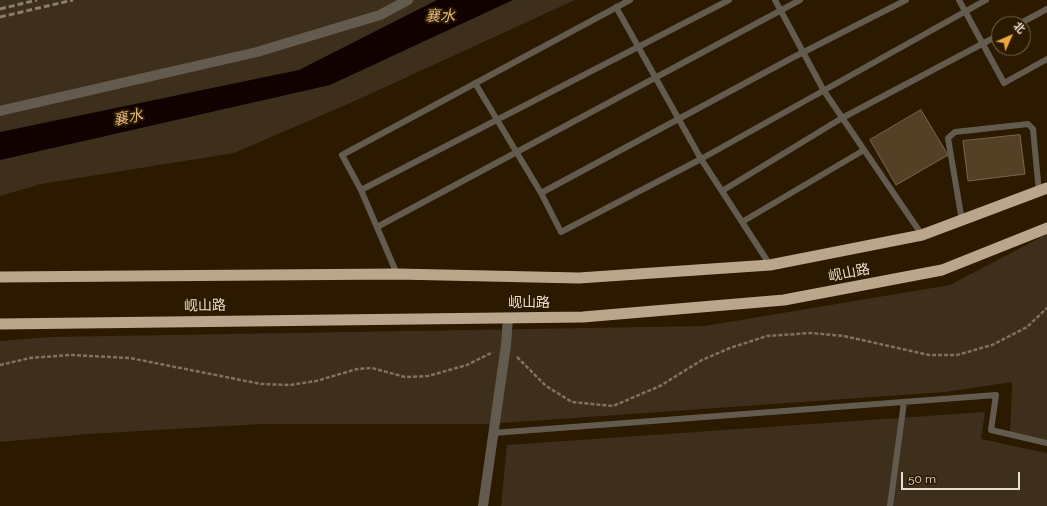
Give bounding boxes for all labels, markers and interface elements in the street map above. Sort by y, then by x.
water label: 襄水 [425,7,455,25]
north arrow [991,16,1031,56]
text: 北 [1011,19,1028,36]
water label: 襄水 [111,106,145,130]
street label: 岘山路 [827,261,871,285]
street label: 岘山路 [508,295,550,311]
street label: 岘山路 [184,297,226,315]
scale bar [903,464,1022,490]
text: 50 m [908,472,936,486]

